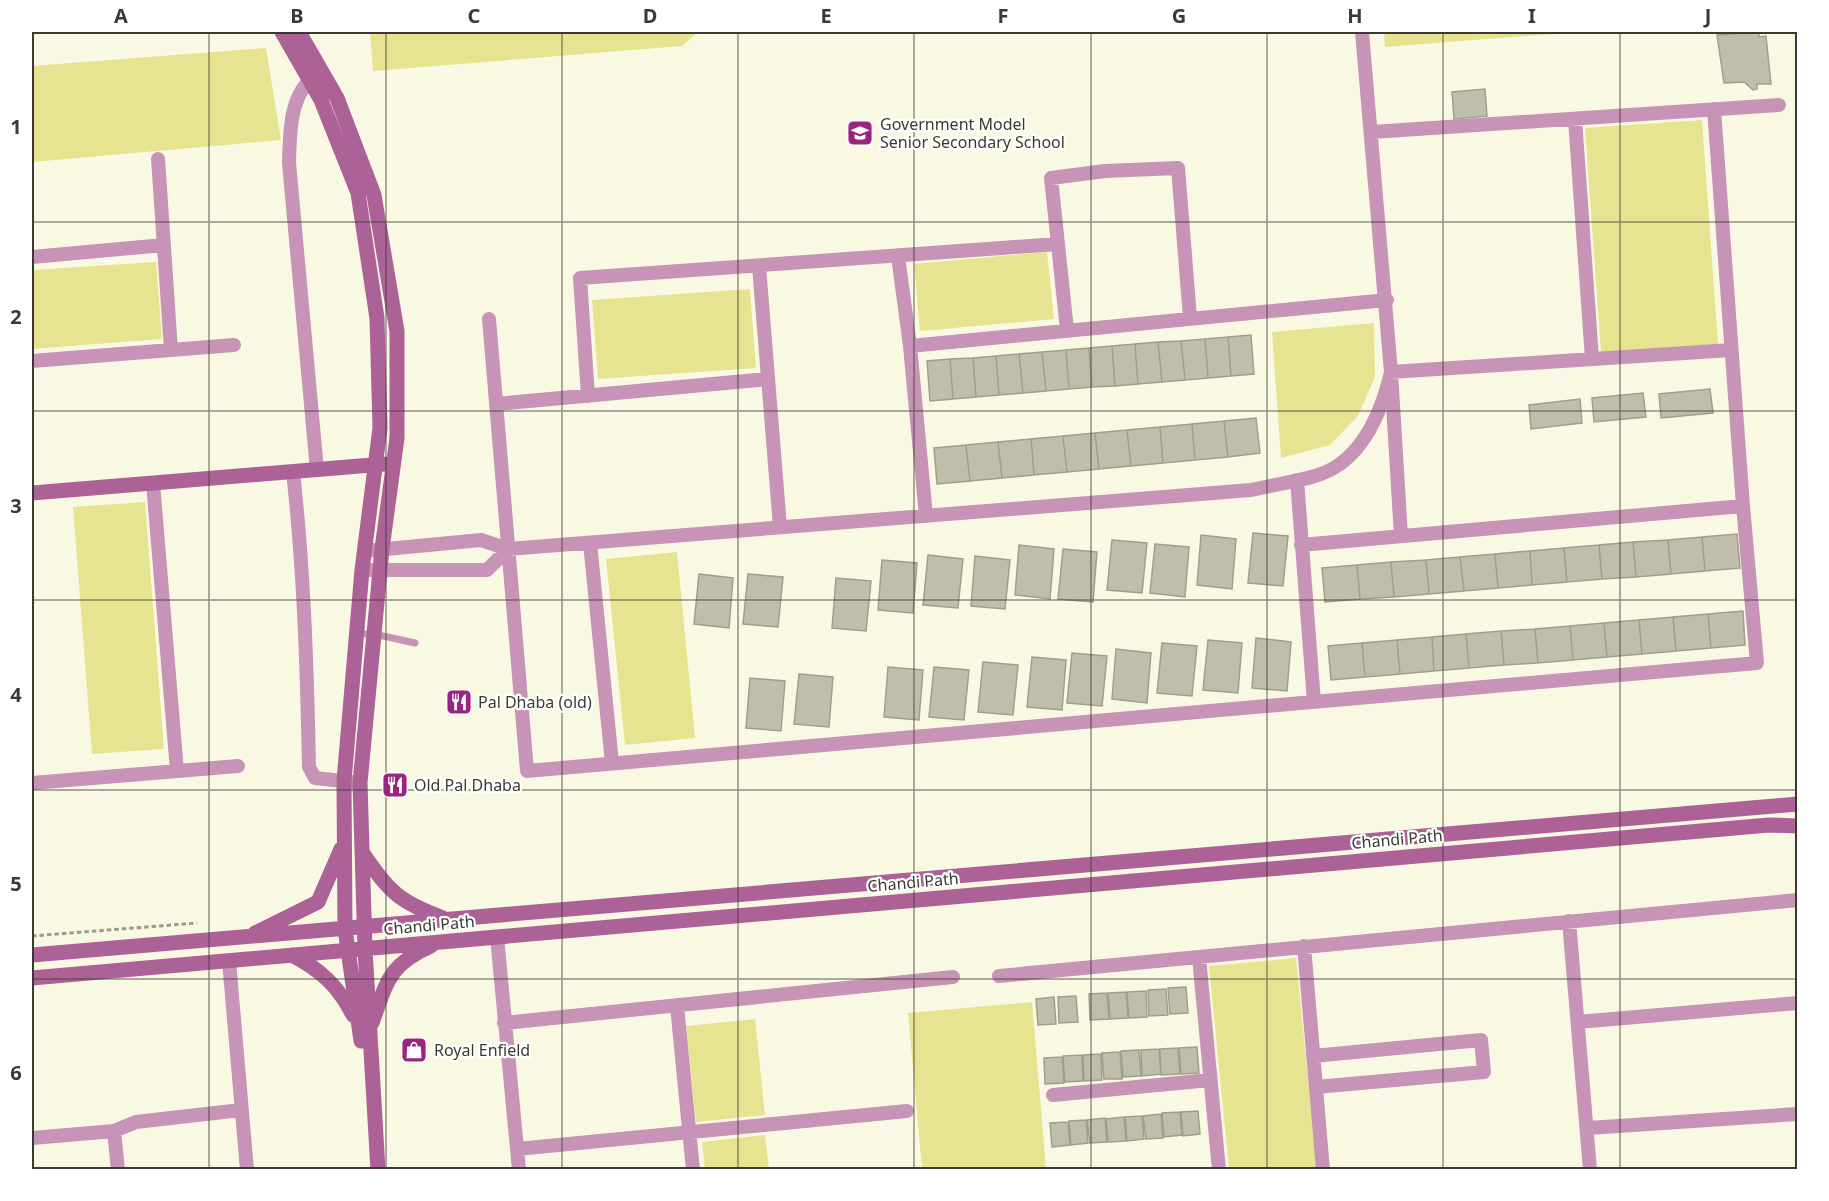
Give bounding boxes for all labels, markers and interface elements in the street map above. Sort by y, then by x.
text: A [114,2,128,29]
text: B [290,2,304,29]
text: C [468,2,481,29]
text: D [643,2,657,29]
text: E [820,2,832,29]
text: F [998,2,1008,29]
text: G [1172,2,1186,29]
text: H [1347,2,1363,29]
text: I [1528,2,1536,29]
text: J [1703,2,1711,29]
text: 1 [10,113,22,140]
place label: Government Model Senior Secondary School [880,113,1065,153]
school or university icon: Government Model Senior Secondary School [845,118,875,148]
text: 2 [10,303,22,330]
text: 3 [10,492,22,519]
text: 4 [10,681,22,708]
restaurant icon: Pal Dhaba (old) [444,687,474,717]
place label: Pal Dhaba (old) [478,691,592,713]
restaurant icon: Old Pal Dhaba [380,770,410,800]
place label: Old Pal Dhaba [414,774,521,796]
street label: Chandi Path [1351,824,1443,854]
street label: Chandi Path [867,867,959,897]
text: 5 [10,870,22,897]
street label: Chandi Path [383,910,475,940]
shop icon: Royal Enfield [399,1035,429,1065]
place label: Royal Enfield [434,1039,530,1061]
text: 6 [10,1059,22,1086]

